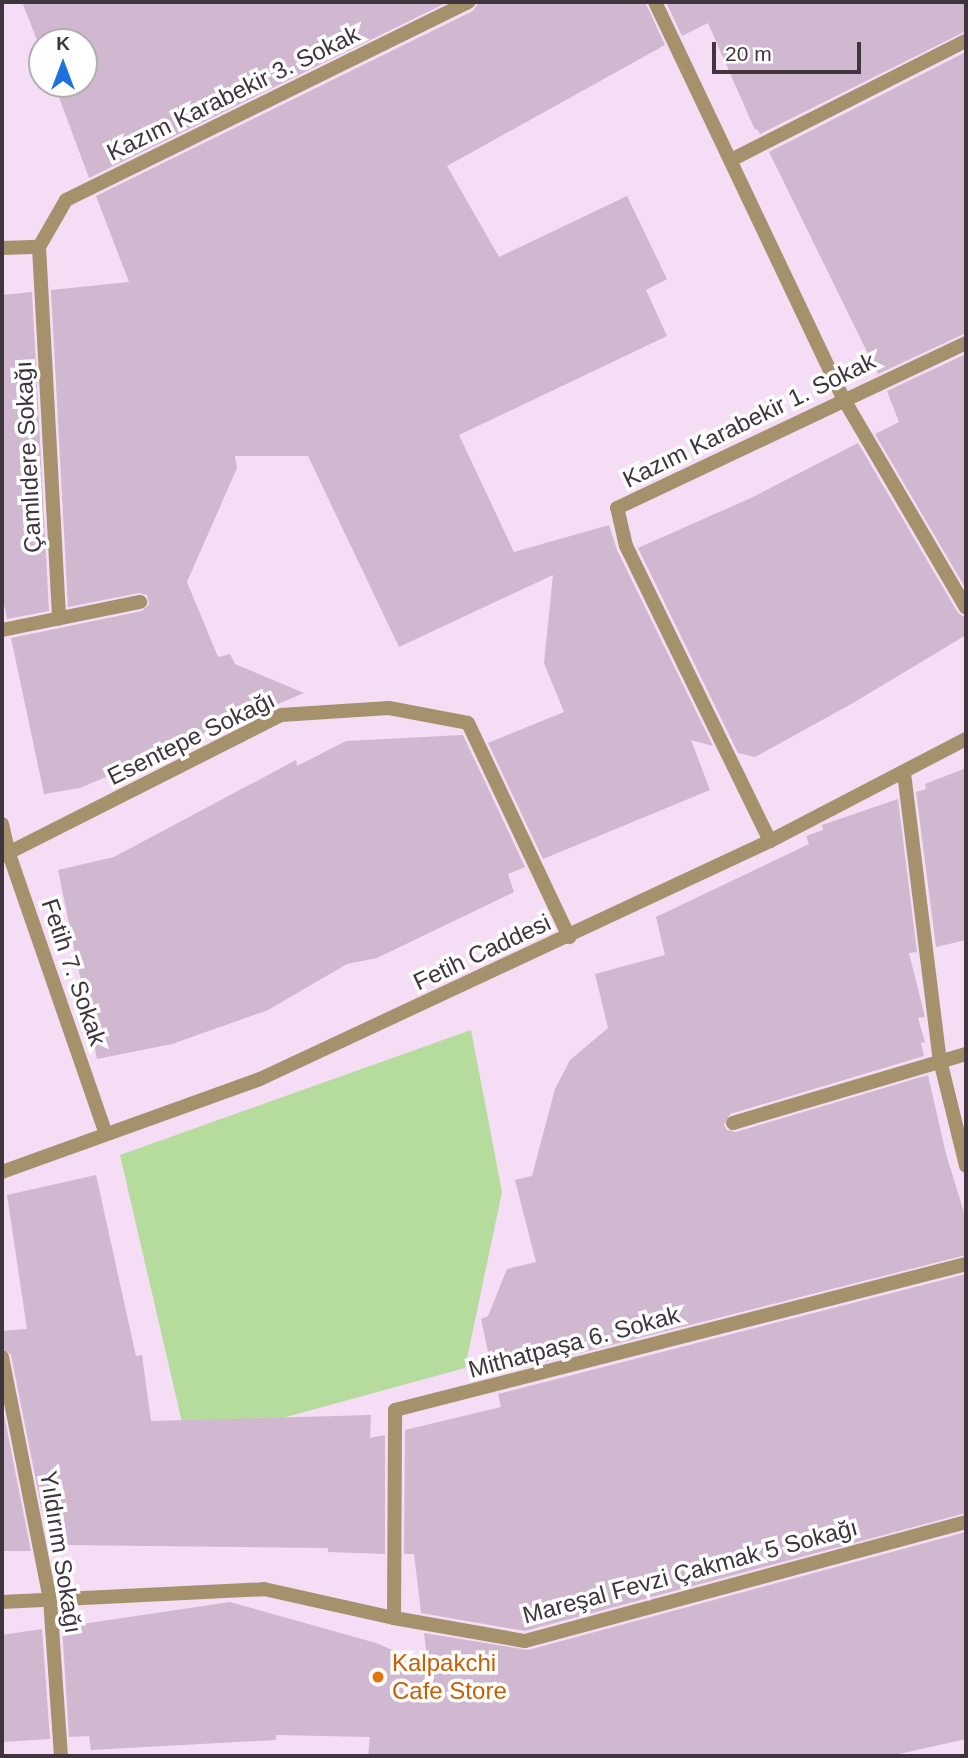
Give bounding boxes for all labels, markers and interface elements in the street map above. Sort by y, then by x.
street label: Kazım Karabekir 3. Sokak [102,19,364,167]
north arrow [28,28,98,98]
scale bar [716,28,865,72]
text: K [56,33,70,54]
text: 20 m [725,42,772,65]
street label: Kazım Karabekir 1. Sokak [618,346,880,494]
street label: Çamlıdere Sokağı [9,360,47,554]
street label: Esentepe Sokağı [103,685,279,791]
street label: Fetih 7. Sokak [35,895,113,1049]
street label: Fetih Caddesi [409,908,555,996]
street label: Mithatpaşa 6. Sokak [465,1300,683,1384]
street label: Yıldırım Sokağı [34,1469,88,1635]
street label: Mareşal Fevzi Çakmak 5 Sokağı [519,1512,861,1630]
place label: Kalpakchi Cafe Store [392,1649,507,1705]
marker: Kalpakchi Cafe Store [370,1669,386,1685]

